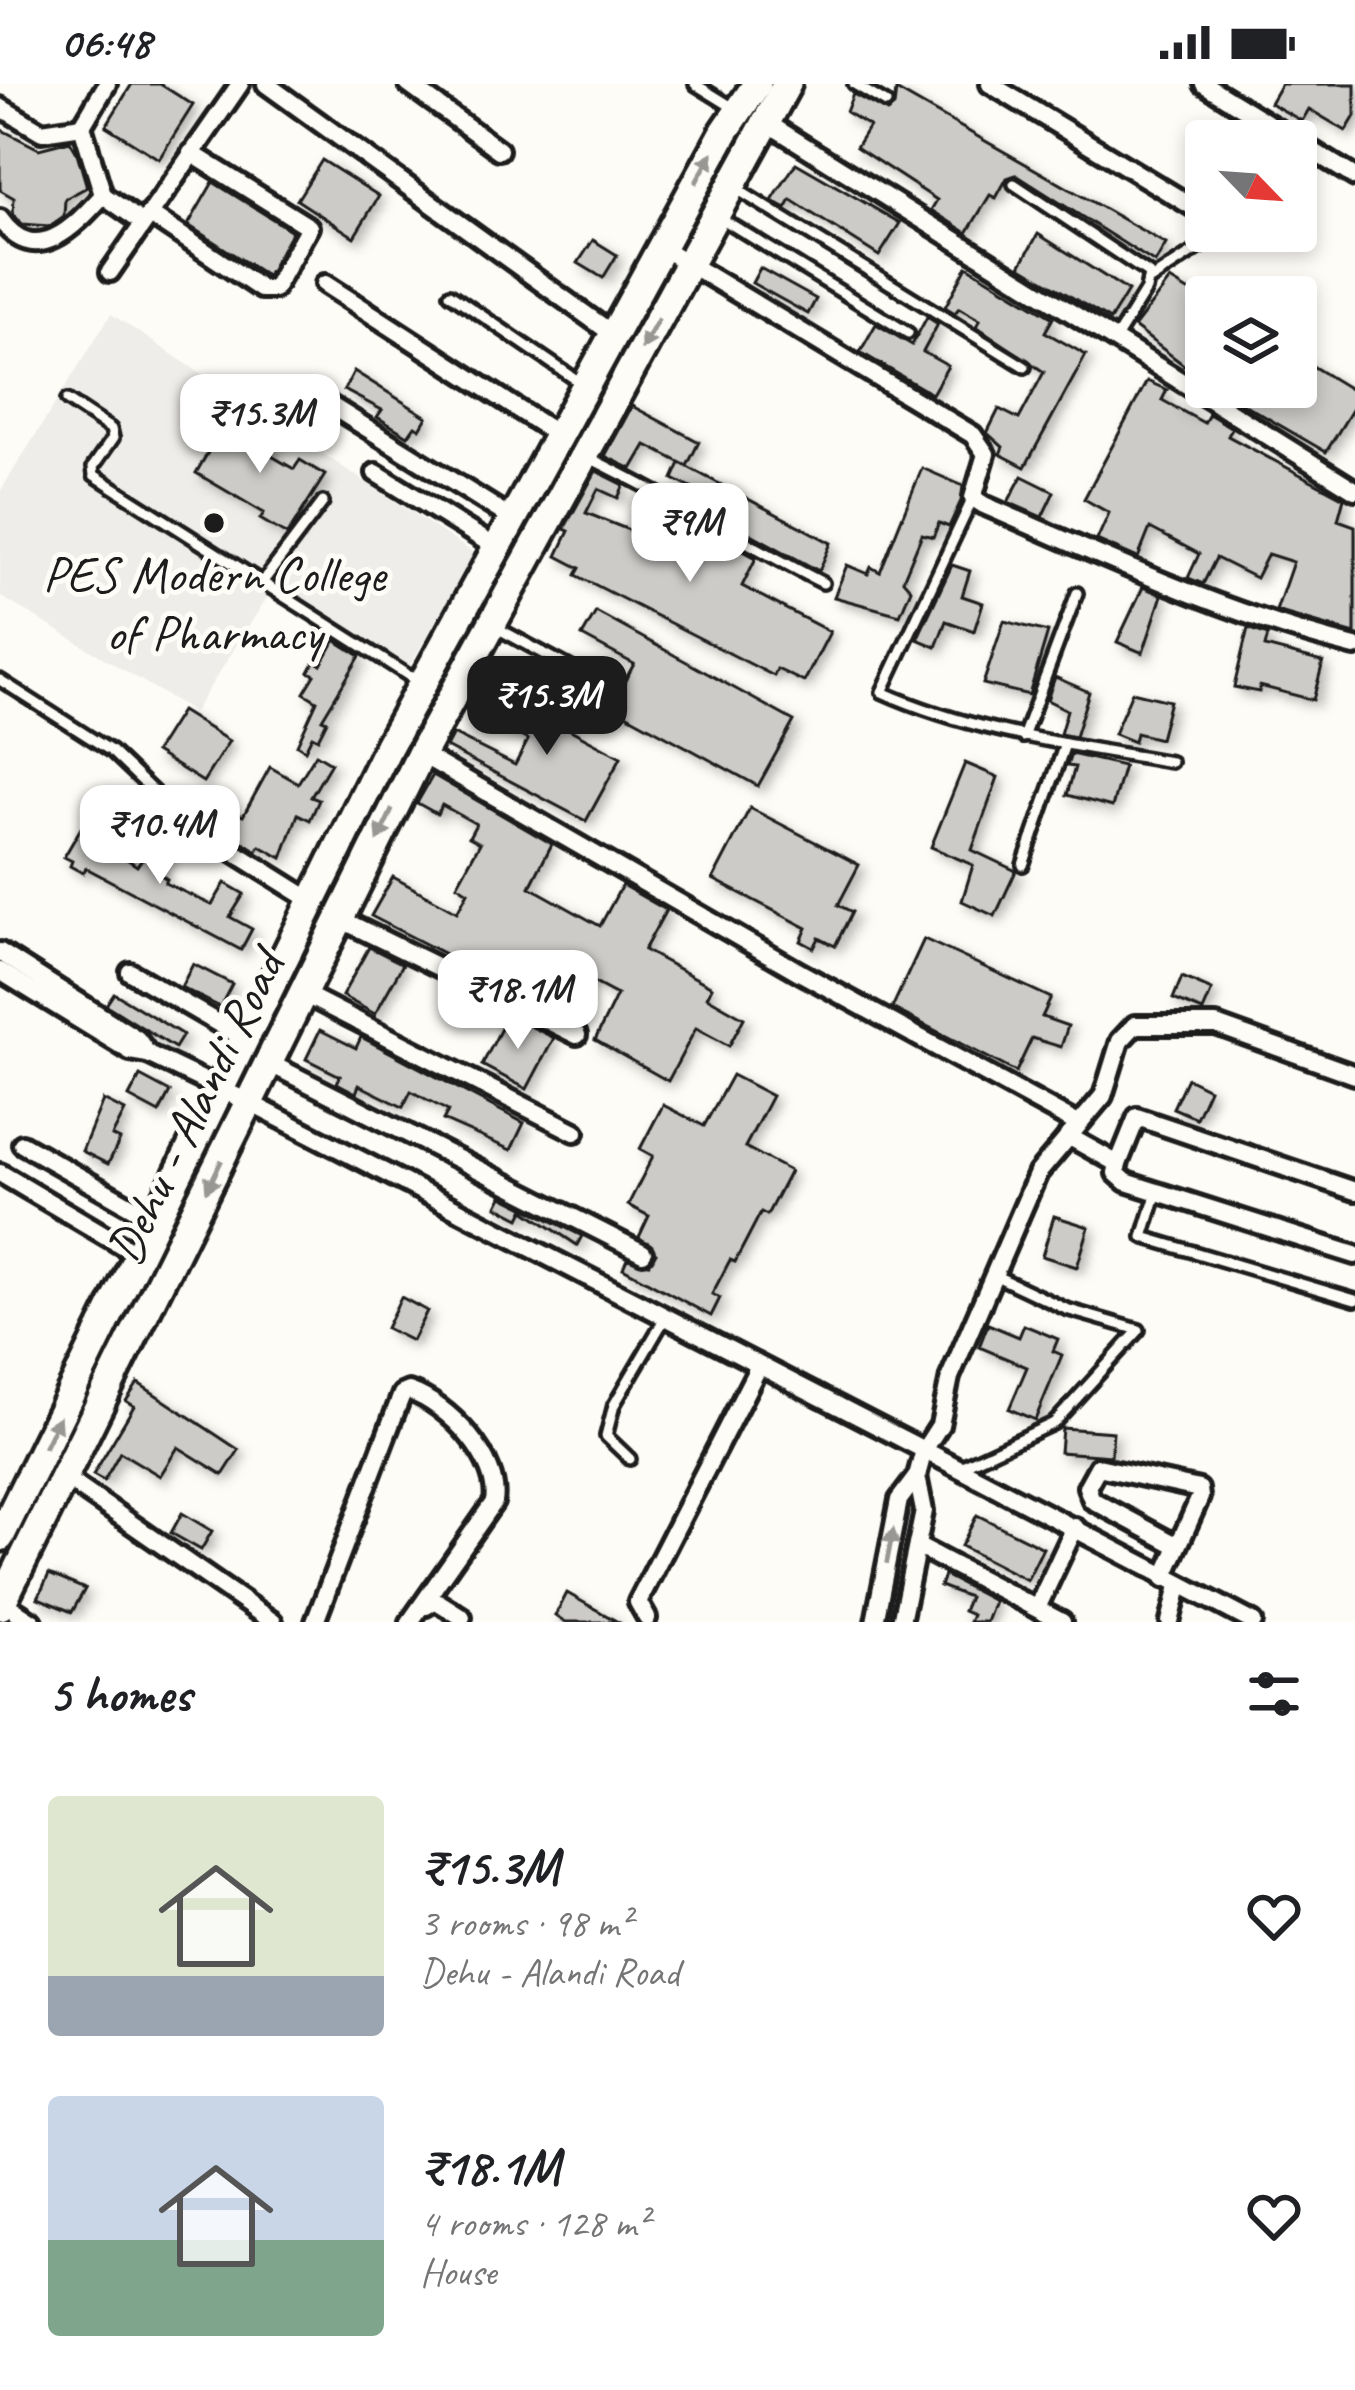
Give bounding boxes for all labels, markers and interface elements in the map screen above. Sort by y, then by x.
text: 06:48 [60,14,151,71]
north arrow [1185,120,1317,252]
map controls [1185,120,1317,408]
one-way arrow [693,151,714,185]
button: layers [1185,276,1317,408]
one-way arrow [640,317,661,352]
pin: ₹15.3M [162,374,358,476]
text: ₹15.3M [207,388,313,437]
pin: ₹9M [632,483,748,585]
text: ₹9M [658,497,722,546]
marker: PES Modern College of Pharmacy [201,510,227,536]
place label: PES Modern College of Pharmacy [43,542,389,665]
pin: ₹15.3M [449,656,645,758]
text: ₹15.3M [494,670,600,719]
pin: ₹10.4M [62,785,258,887]
text: ₹10.4M [107,799,213,848]
one-way arrow [375,808,395,843]
street label: Dehu - Alandi Road [92,935,301,1274]
pin: ₹18.1M [420,950,616,1052]
text: ₹18.1M [465,964,571,1013]
one-way arrow [204,1159,224,1193]
one-way arrow [42,1414,62,1449]
one-way arrow [881,1527,900,1565]
icon: filters [1241,1661,1307,1727]
text: 5 homes [48,1662,191,1726]
text: ₹15.3M [420,1835,558,1899]
icon: home [144,1844,288,1988]
icon: heart [1241,1883,1307,1949]
text: 3 rooms · 98 m² [420,1899,631,1948]
text: Dehu - Alandi Road [420,1948,679,1997]
text: ₹18.1M [420,2135,559,2199]
icon: home [144,2144,288,2288]
icon: heart [1241,2183,1307,2249]
text: 4 rooms · 128 m² [420,2199,648,2248]
text: House [420,2248,496,2297]

